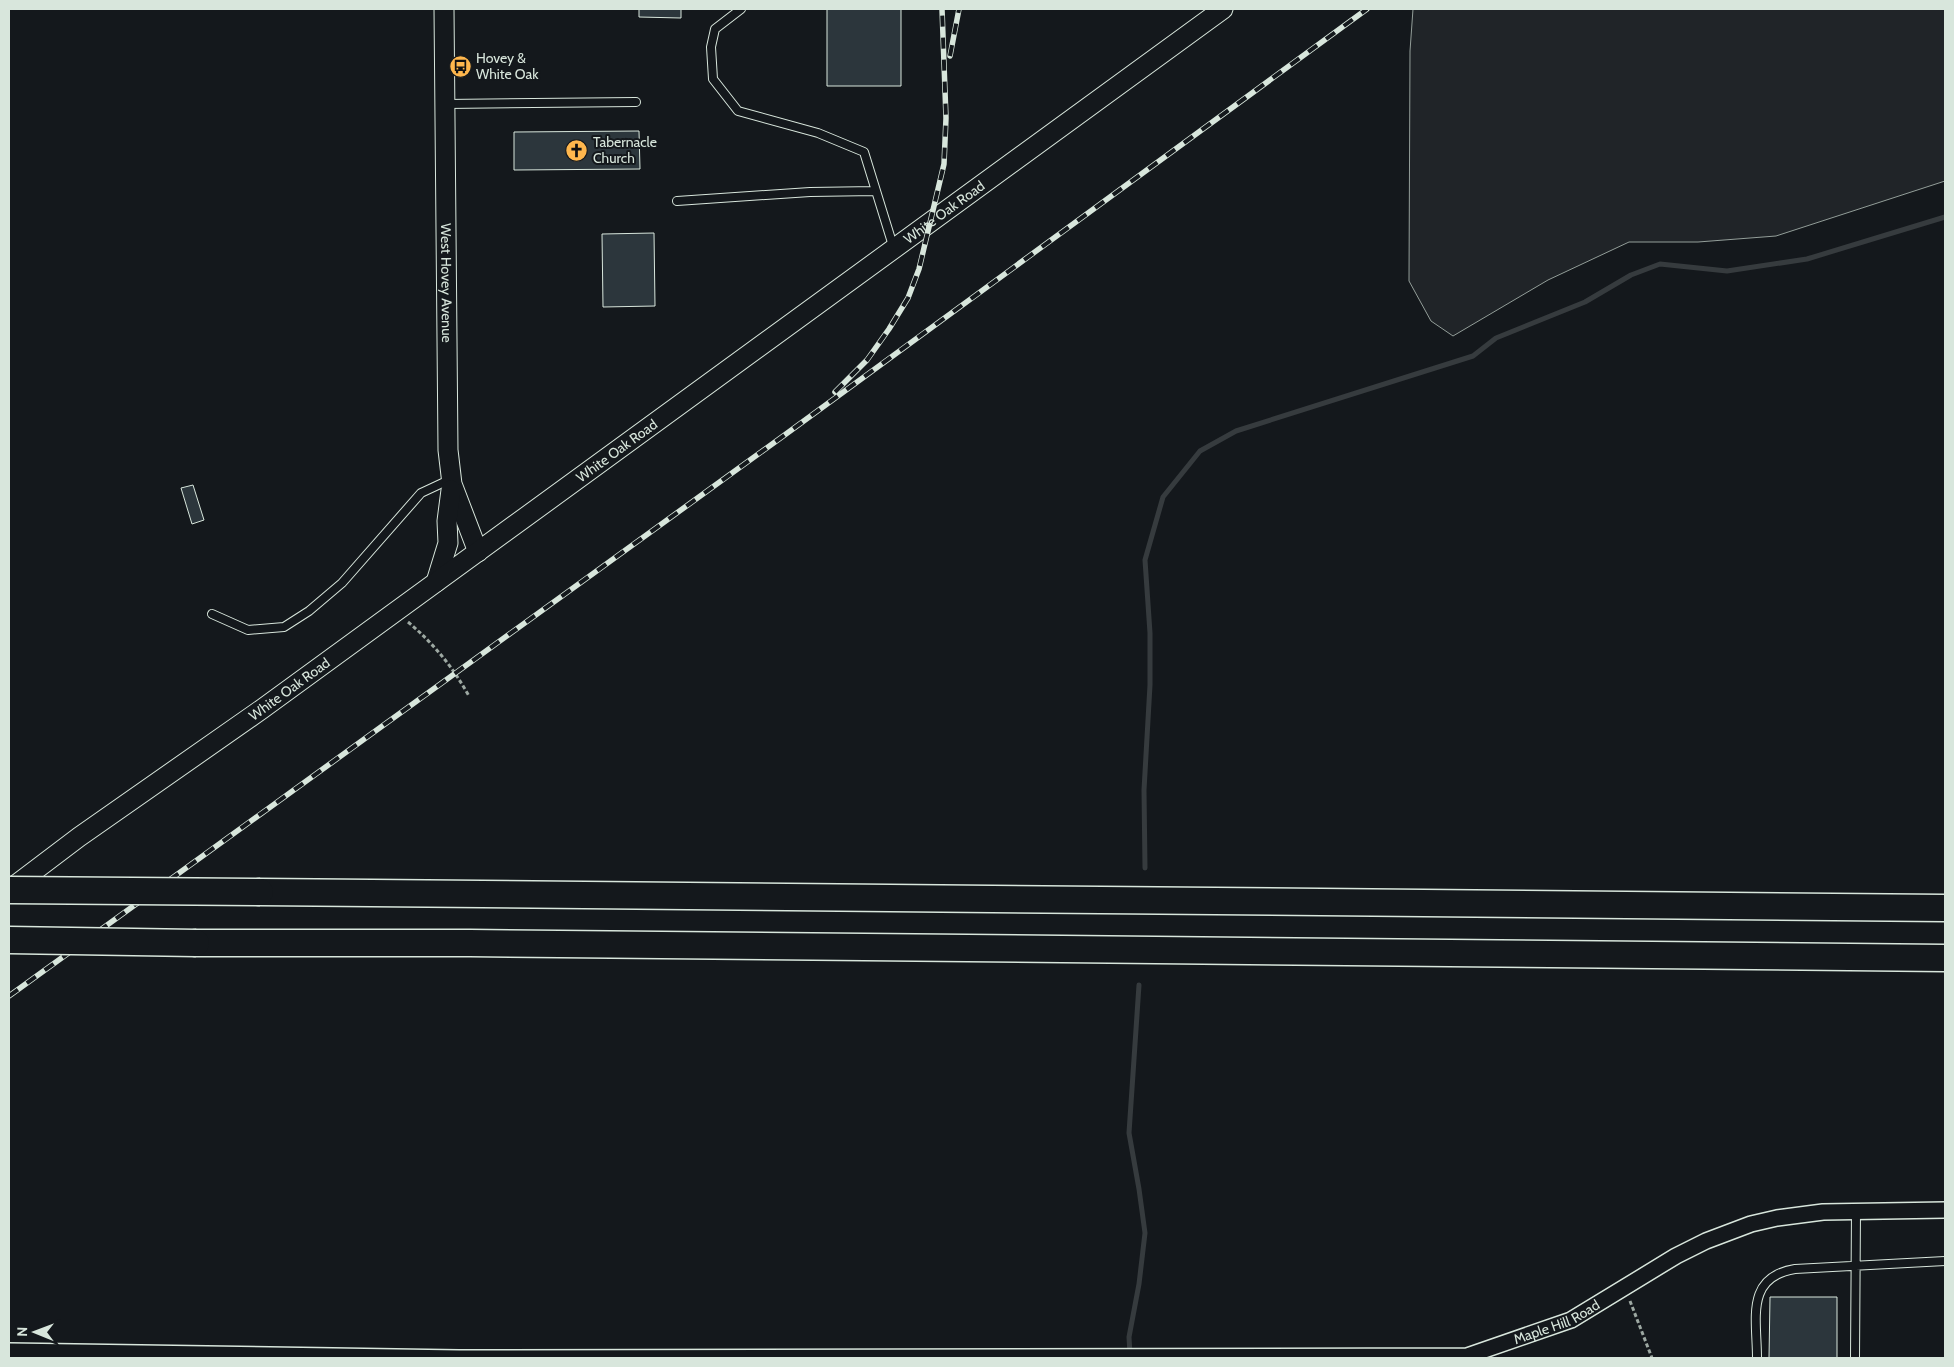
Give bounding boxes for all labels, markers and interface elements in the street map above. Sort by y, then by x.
place label: Hovey & White Oak [476,49,539,83]
bus stop icon: Hovey & White Oak [448,54,472,78]
place label: Tabernacle Church [593,133,657,167]
church icon: Tabernacle Church [565,138,589,162]
street label: White Oak Road [900,177,988,248]
street label: West Hovey Avenue [437,223,456,343]
street label: White Oak Road [573,415,661,486]
street label: White Oak Road [245,654,333,724]
street label: Maple Hill Road [1511,1296,1603,1348]
north arrow [10,1307,60,1357]
text: N [13,1327,31,1337]

